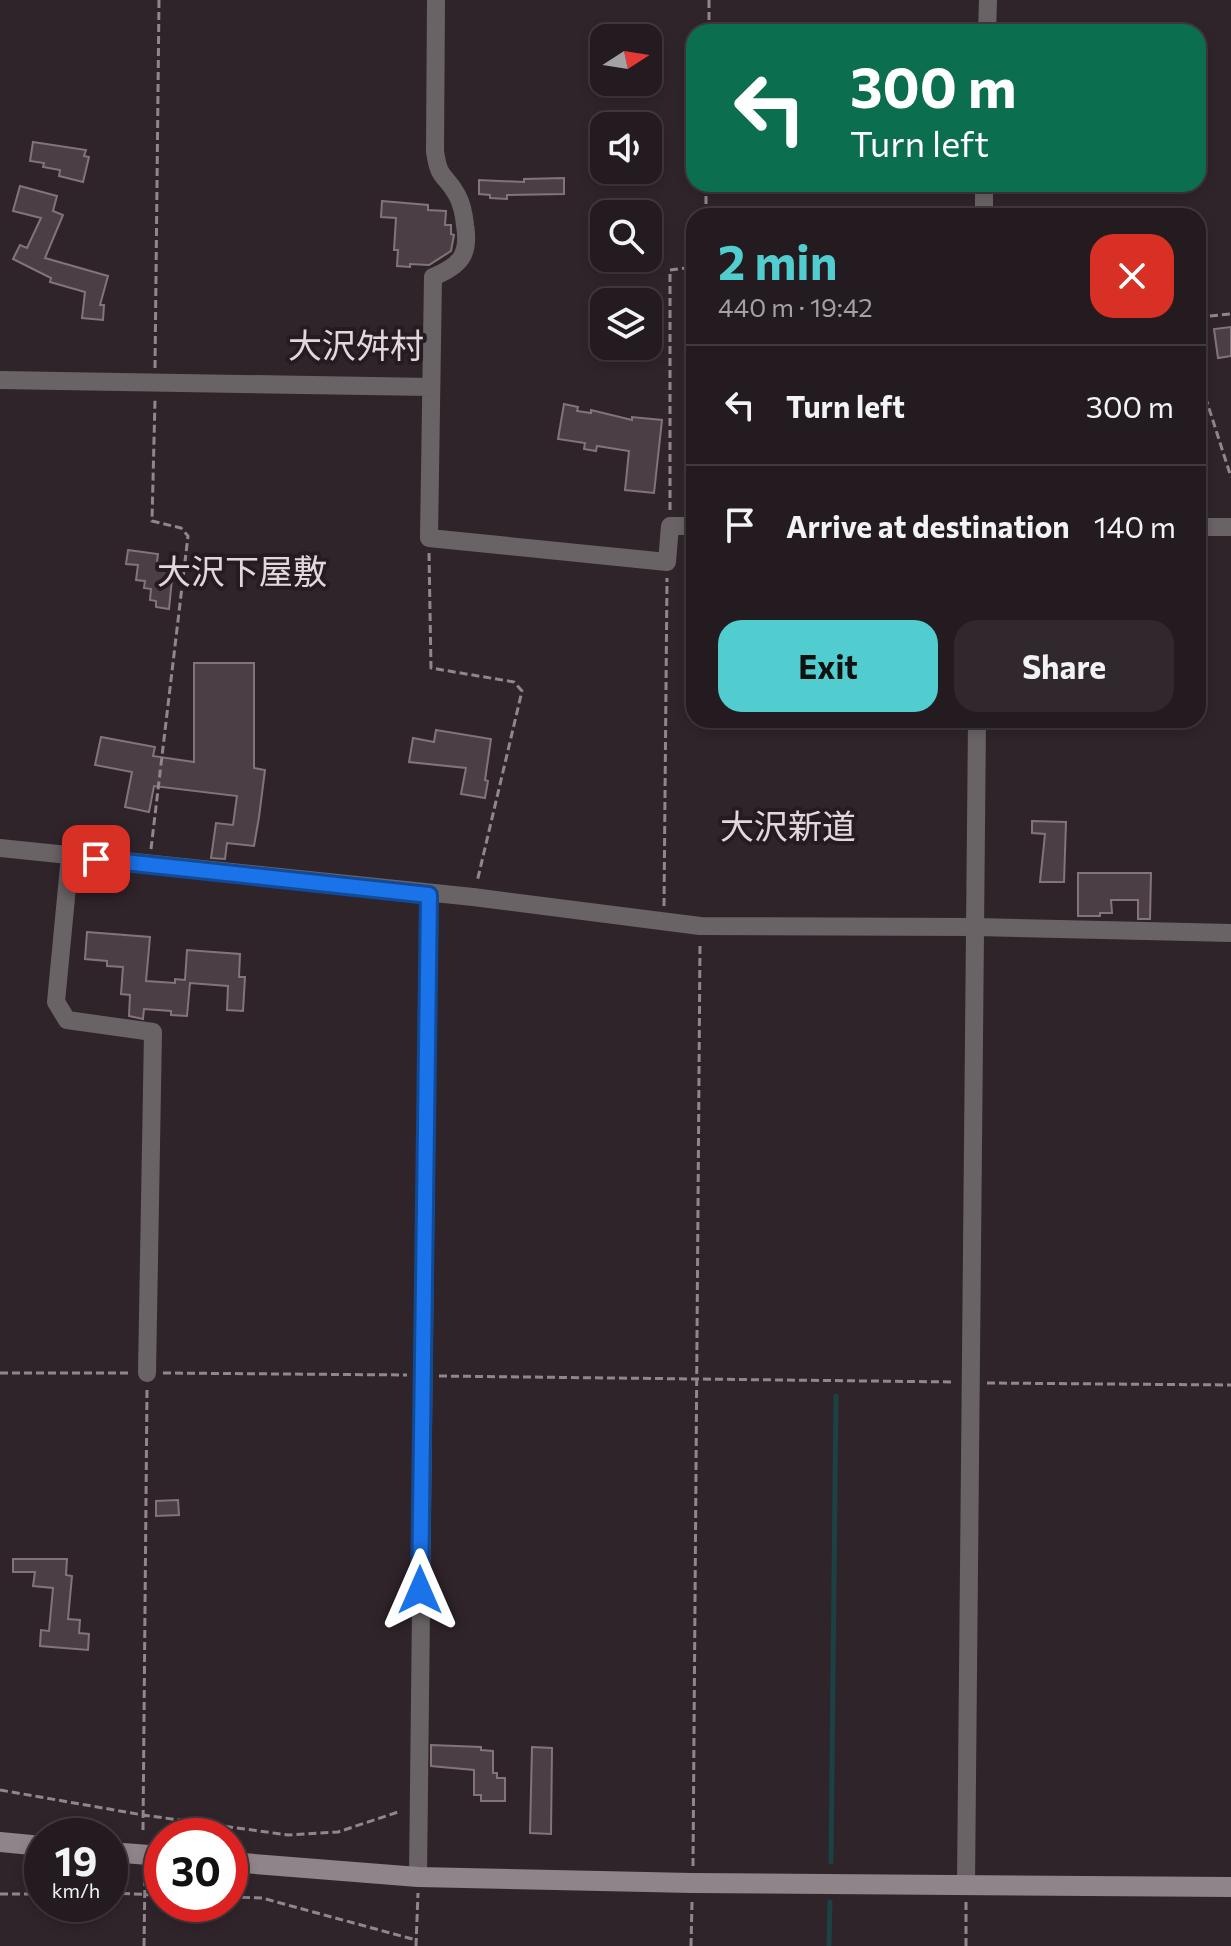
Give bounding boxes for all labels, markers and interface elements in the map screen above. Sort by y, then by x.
north arrow [590,24,662,96]
map controls [590,24,662,360]
text: 300 m [850,51,1017,120]
icon: left [718,56,822,160]
button: sound [590,112,662,184]
text: Turn left [850,120,989,164]
button: search [590,200,662,272]
text: 2 min [718,231,838,290]
button: close [1090,234,1174,318]
button: layers [590,288,662,360]
text: 440 m · 19:42 [718,291,873,322]
district label: 大沢舛村 [288,323,424,365]
icon: left [718,383,762,427]
text: Turn left [786,387,905,424]
text: 300 m [1086,387,1174,424]
icon: arrive [718,503,762,547]
text: Arrive at destination [786,507,1070,544]
text: 140 m [1094,507,1176,544]
district label: 大沢下屋敷 [157,549,327,591]
button: Exit [718,620,938,712]
button: Share [954,620,1174,712]
district label: 大沢新道 [720,804,856,846]
pin [62,825,130,893]
icon: arrive [74,837,118,881]
position arrow [378,1548,462,1632]
speed limit sign: 30 [144,1818,248,1922]
text: 19 [55,1835,97,1884]
text: km/h [52,1878,100,1902]

